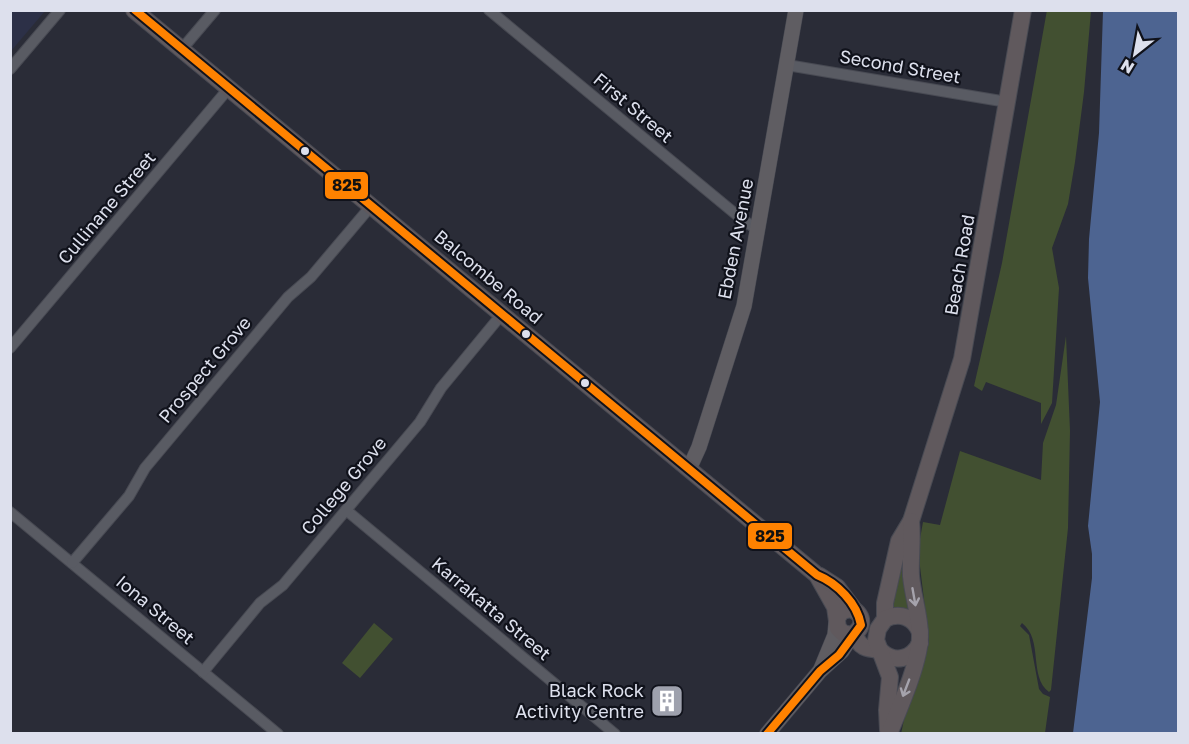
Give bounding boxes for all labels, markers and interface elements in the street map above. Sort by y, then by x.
north arrow [1105,24,1165,84]
street label: Second Street [838,45,962,87]
text: N [1117,55,1138,79]
street label: First Street [589,68,678,147]
unlabelled marker [299,145,311,157]
street label: Cullinane Street [53,147,160,268]
line badge: 825 [324,171,369,200]
text: 825 [332,175,362,195]
street label: Ebden Avenue [713,177,758,301]
street label: Beach Road [939,213,979,317]
street label: Balcombe Road [430,225,547,328]
street label: Prospect Grove [153,312,255,427]
unlabelled marker [520,328,532,340]
unlabelled marker [579,377,591,389]
street label: College Grove [296,432,391,539]
line badge: 825 [747,522,793,550]
text: 825 [755,526,785,546]
street label: Karrakatta Street [428,552,556,664]
street label: Iona Street [112,570,199,648]
one-way arrow [909,586,920,606]
one-way arrow [900,678,911,697]
place label: Black Rock Activity Centre [515,679,644,722]
building icon: Black Rock Activity Centre [649,683,685,719]

